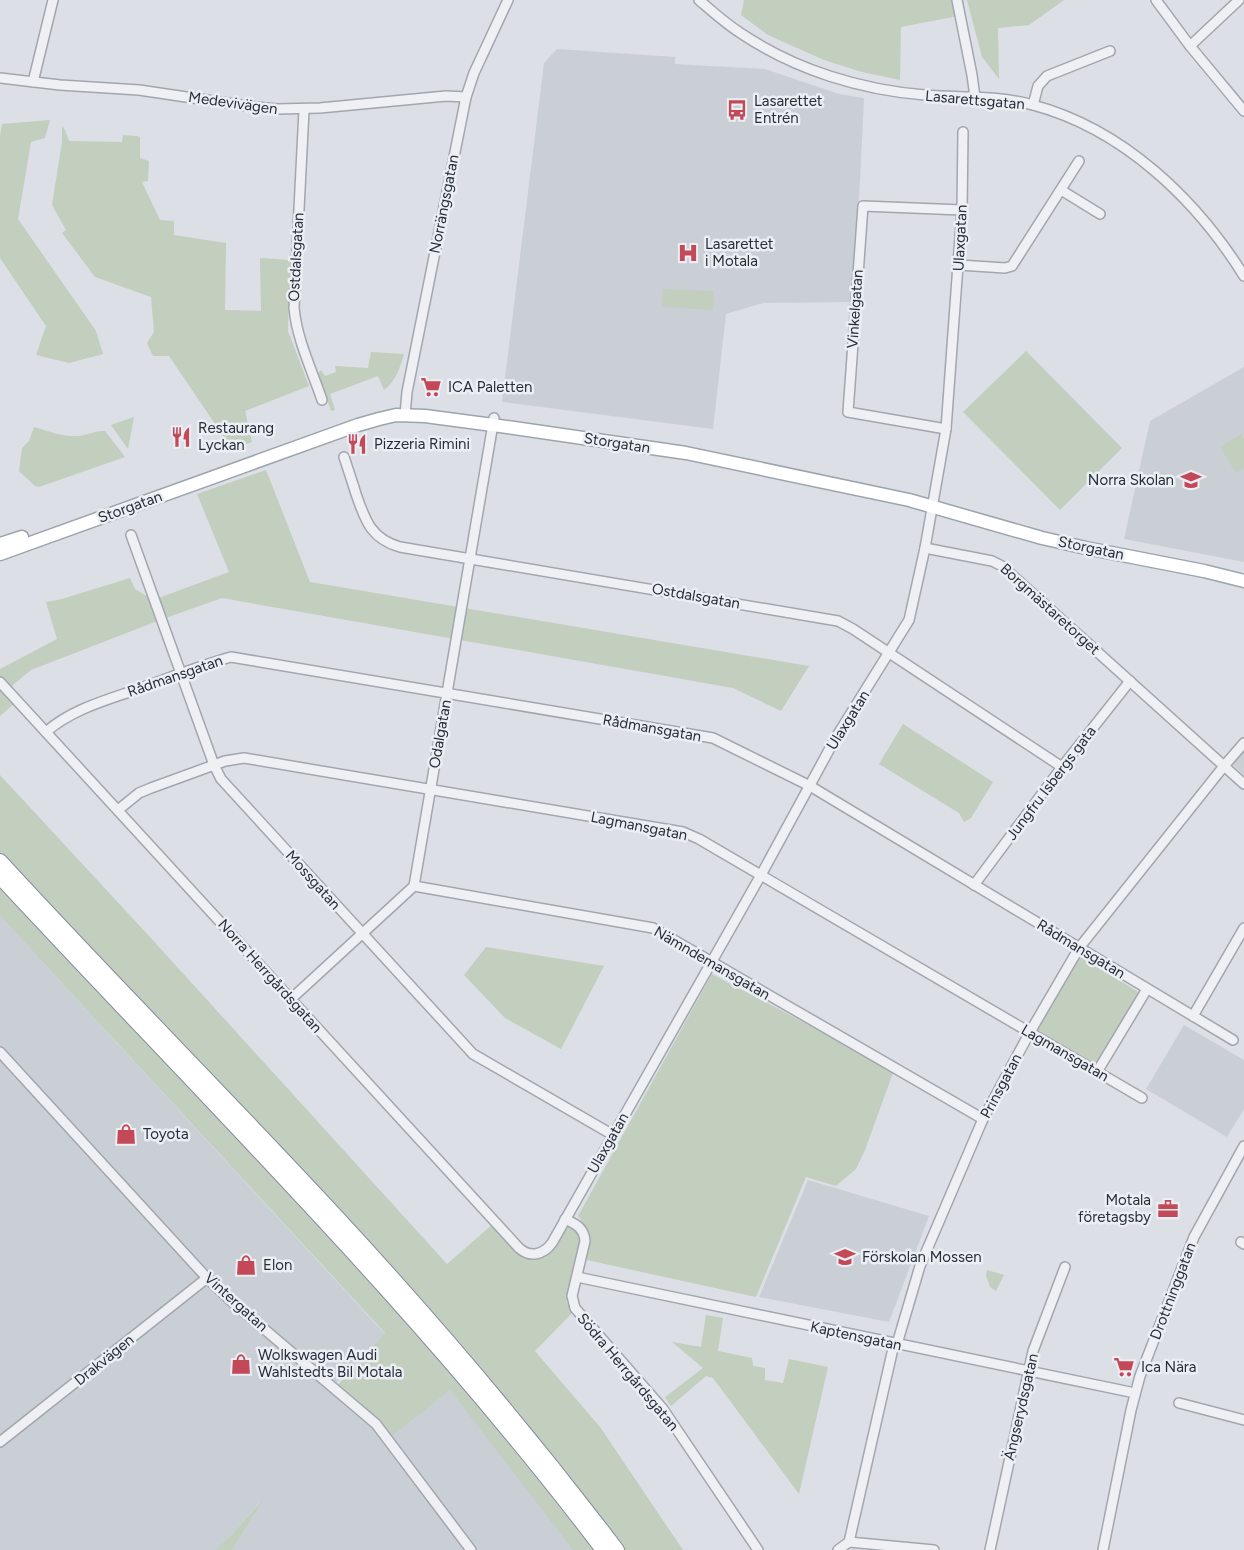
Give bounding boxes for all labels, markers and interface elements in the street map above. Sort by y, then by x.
street label: Lasarettsgatan [925,87,1025,113]
street label: Medevivägen [187,88,279,118]
place label: Lasarettet Entrén [754,92,823,127]
bus stop icon: Lasarettet Entrén [725,98,749,122]
street label: Norrängsgatan [426,153,462,255]
street label: Ulaxgatan [949,204,971,272]
street label: Ostdalsgatan [285,212,307,302]
place label: Lasarettet i Motala [705,235,774,270]
hospital icon: Lasarettet i Motala [676,241,700,265]
street label: Vinkelgatan [843,269,867,349]
supermarket icon: ICA Paletten [419,375,443,399]
place label: ICA Paletten [448,378,532,396]
place label: Restaurang Lyckan [198,419,274,454]
restaurant icon: Restaurang Lyckan [169,425,193,449]
street label: Storgatan [583,429,651,457]
restaurant icon: Pizzeria Rimini [345,432,369,456]
place label: Pizzeria Rimini [374,435,470,453]
school or university icon: Norra Skolan [1179,468,1203,492]
place label: Norra Skolan [1088,471,1174,489]
street label: Storgatan [96,487,164,527]
street label: Storgatan [1056,532,1126,564]
street label: Borgmästaretorget [997,560,1104,659]
street label: Ostdalsgatan [651,579,741,613]
street label: Rådmansgatan [125,651,225,701]
street label: Ulaxgatan [823,687,873,753]
street label: Odalgatan [425,698,455,770]
street label: Rådmansgatan [601,710,703,746]
street label: Jungfru Isbergs gata [1002,722,1100,844]
street label: Lagmansgatan [589,808,689,844]
street label: Mossgatan [282,847,344,913]
street label: Norra Herrgårdsgatan [214,915,326,1037]
street label: Rådmansgatan [1034,916,1128,982]
street label: Nämndemansgatan [651,922,773,1004]
street label: Lagmansgatan [1018,1021,1112,1085]
street label: Prinsgatan [976,1051,1026,1121]
street label: Ulaxgatan [584,1110,632,1176]
shop icon: Toyota [114,1122,138,1146]
place label: Toyota [143,1125,189,1143]
place label: Motala företagsby [1078,1191,1151,1226]
office icon: Motala företagsby [1156,1197,1180,1221]
street label: Drottninggatan [1146,1240,1200,1342]
school or university icon: Förskolan Mossen [833,1245,857,1269]
place label: Förskolan Mossen [862,1248,982,1266]
shop icon: Elon [234,1253,258,1277]
place label: Elon [263,1256,292,1274]
street label: Vintergatan [201,1269,271,1335]
street label: Södra Herrgårdsgatan [573,1309,683,1435]
street label: Kaptensgatan [809,1318,903,1354]
street label: Drakvägen [71,1331,137,1389]
place label: Wolkswagen Audi Wahlstedts Bil Motala [258,1346,402,1381]
shop icon: Wolkswagen Audi Wahlstedts Bil Motala [229,1352,253,1376]
street label: Ängserydsgatan [1000,1352,1042,1462]
supermarket icon: Ica Nära [1112,1355,1136,1379]
place label: Ica Nära [1141,1358,1197,1376]

